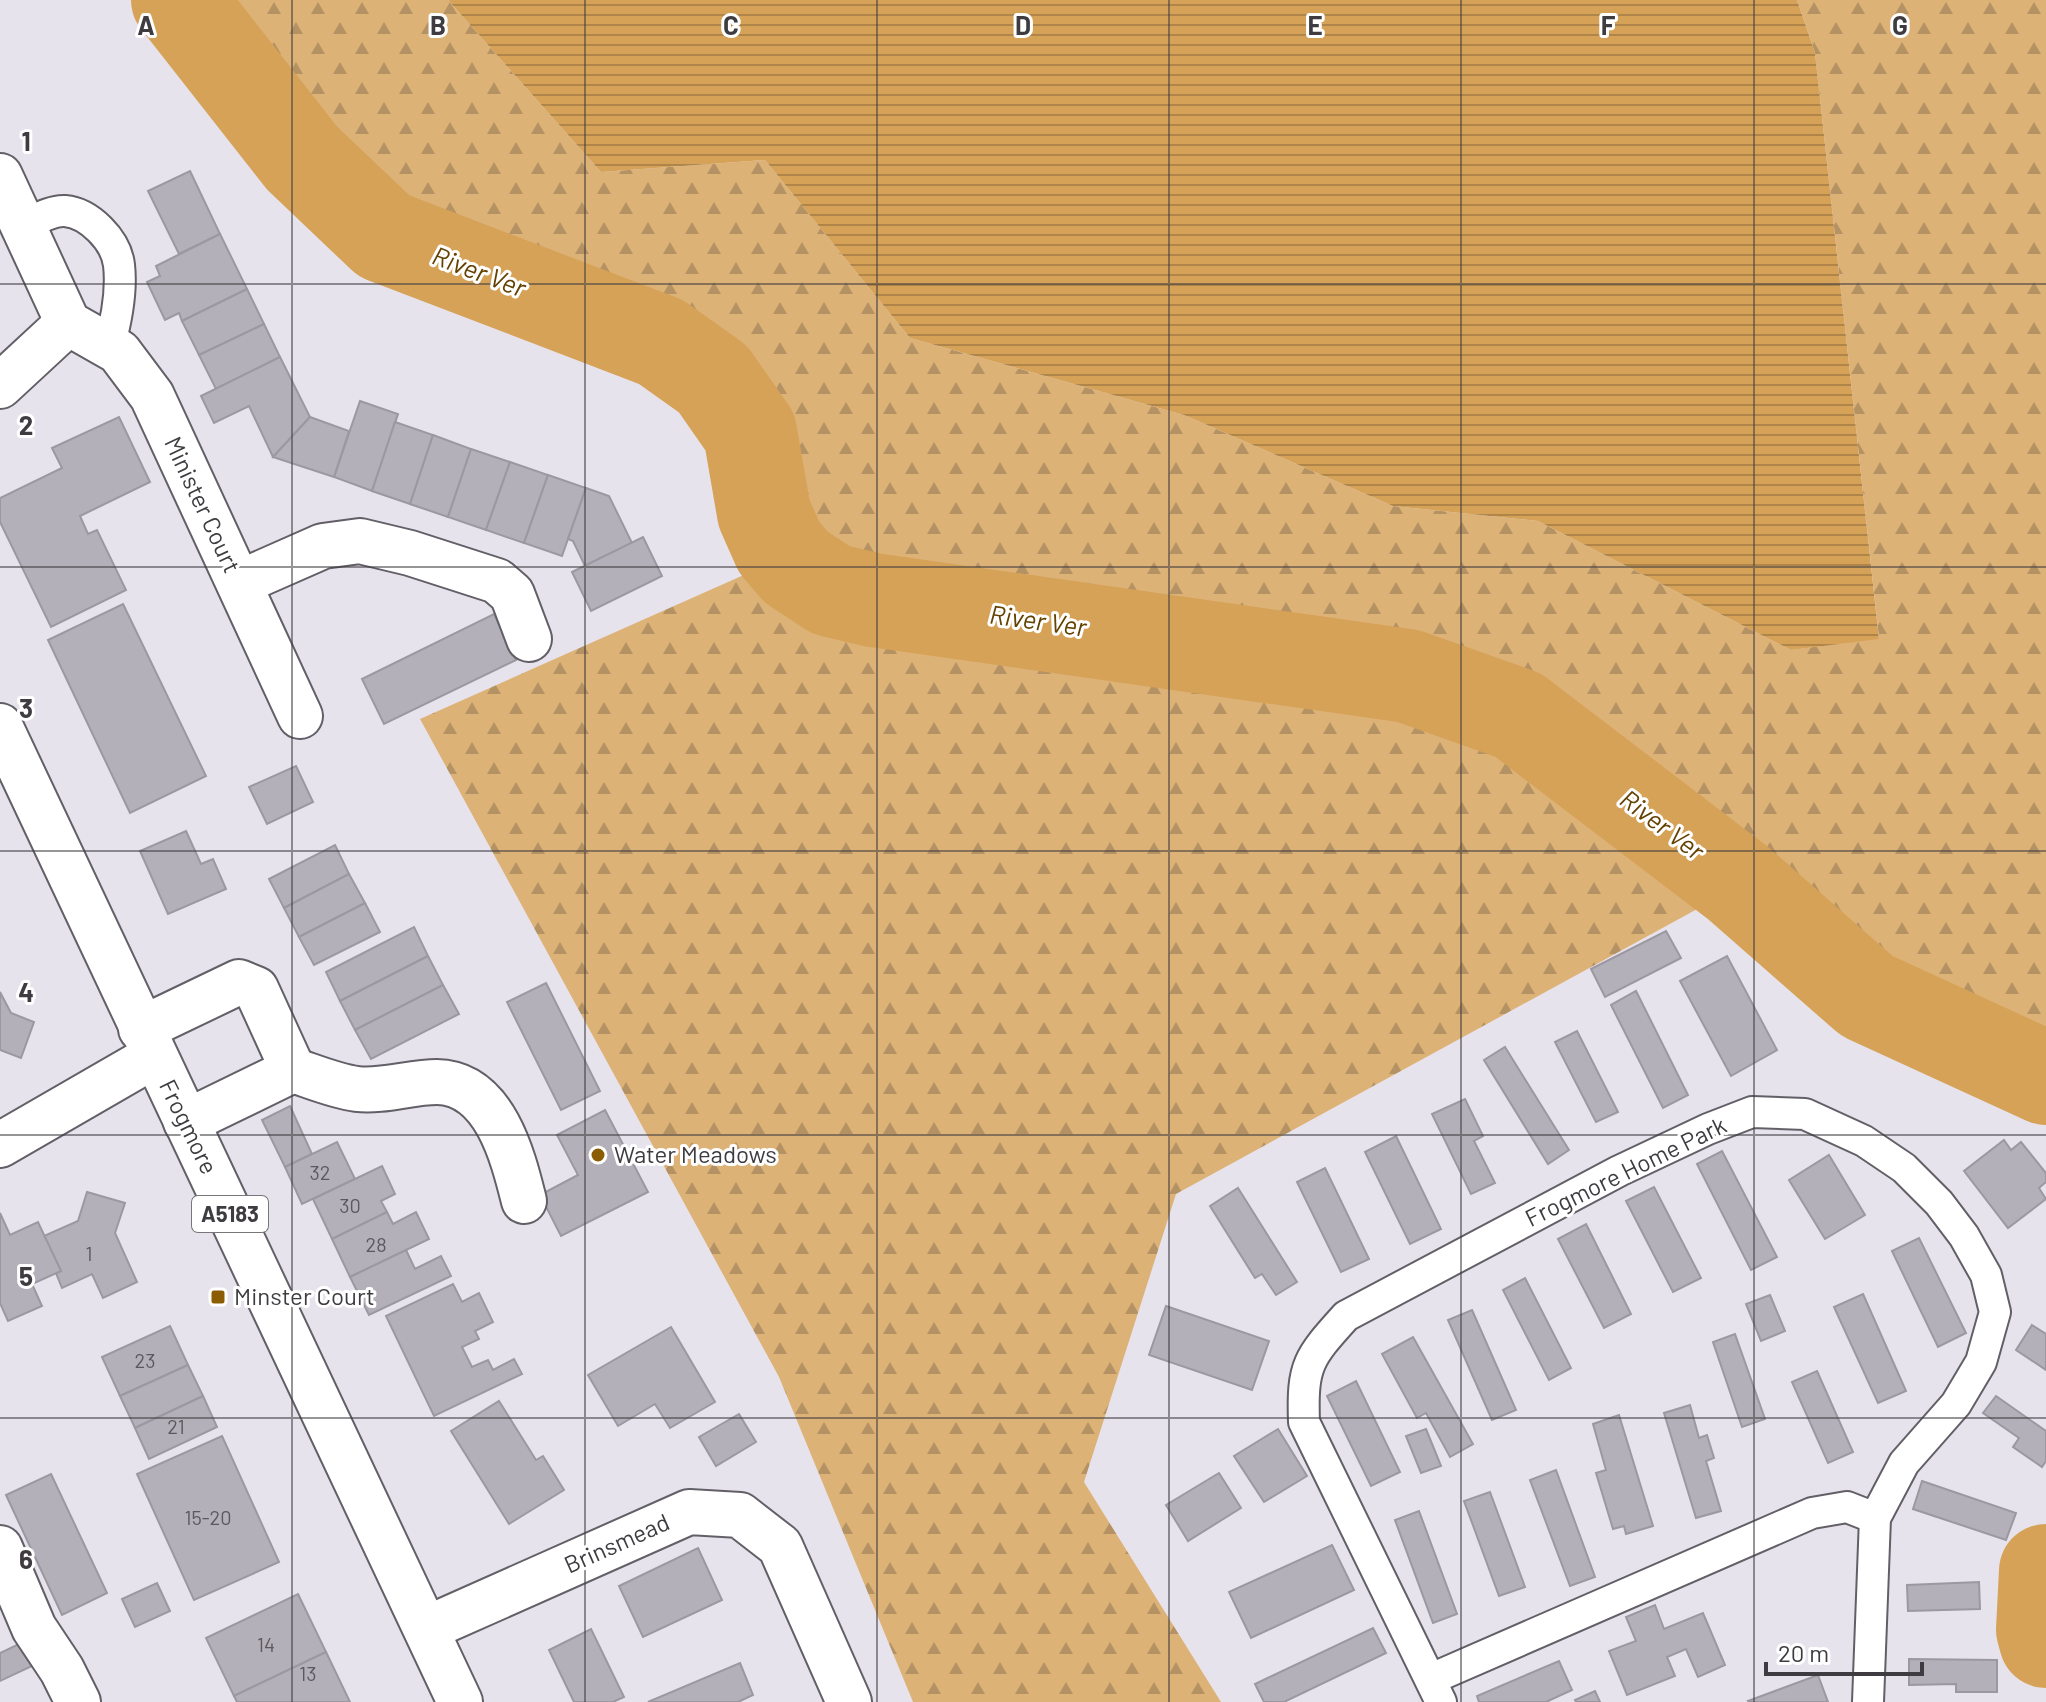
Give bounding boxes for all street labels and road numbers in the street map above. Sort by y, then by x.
street label: Minister Court [159,432,248,577]
street label: Frogmore [154,1074,225,1179]
street label: Frogmore Home Park [1520,1109,1731,1232]
road number: A5183 [192,1196,268,1232]
street label: Brinsmead [559,1507,673,1579]

